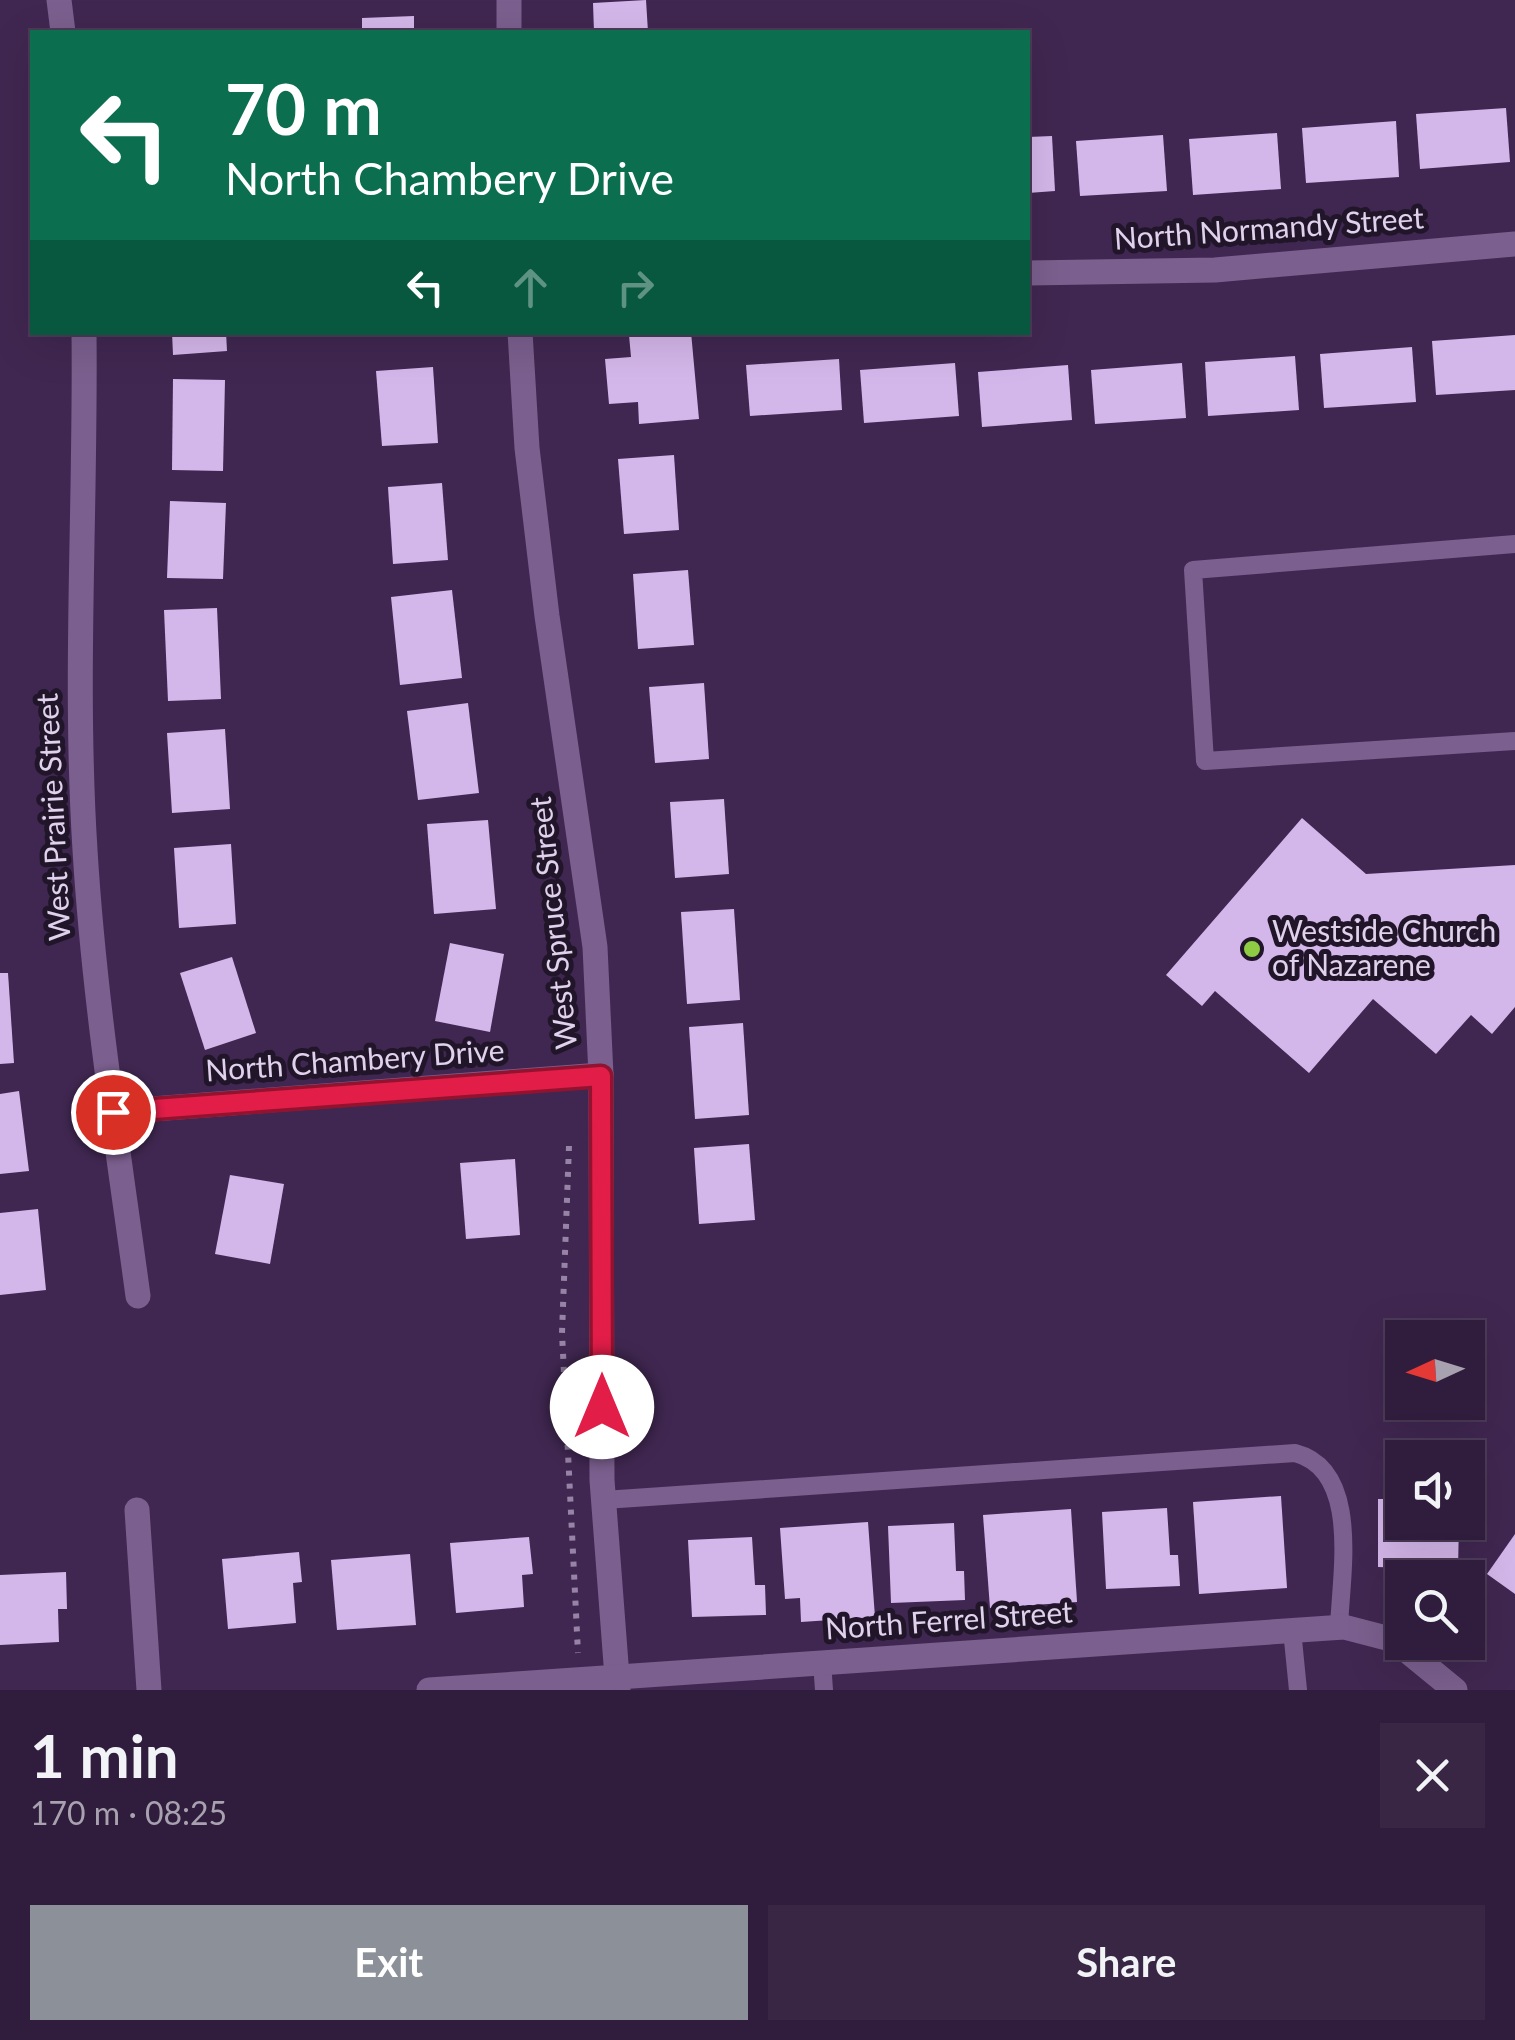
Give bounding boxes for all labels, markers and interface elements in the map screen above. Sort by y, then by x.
text: 70 m [225,66,382,150]
icon: left [60,70,190,200]
text: North Chambery Drive [225,151,674,205]
street label: North Normandy Street [1113,198,1425,256]
icon: left [398,260,453,315]
icon: ahead [503,260,558,315]
icon: right [608,260,663,315]
street label: West Prairie Street [28,692,76,942]
street label: West Spruce Street [521,795,583,1051]
place label: Westside Church of Nazarene [1272,912,1496,982]
marker: Westside Church of Nazarene [1241,938,1263,960]
street label: North Chambery Drive [204,1031,505,1087]
pin [71,1070,156,1155]
icon: arrive [86,1085,141,1140]
north arrow [1385,1320,1485,1420]
map controls [1385,1320,1485,1660]
position arrow [550,1355,654,1459]
button: sound [1385,1440,1485,1540]
button: search [1385,1560,1485,1660]
street label: North Ferrel Street [824,1592,1074,1646]
text: 1 min [30,1719,179,1791]
button: close [1380,1723,1485,1828]
text: 170 m · 08:25 [30,1793,227,1832]
button: Exit [30,1905,748,2020]
button: Share [768,1905,1485,2020]

